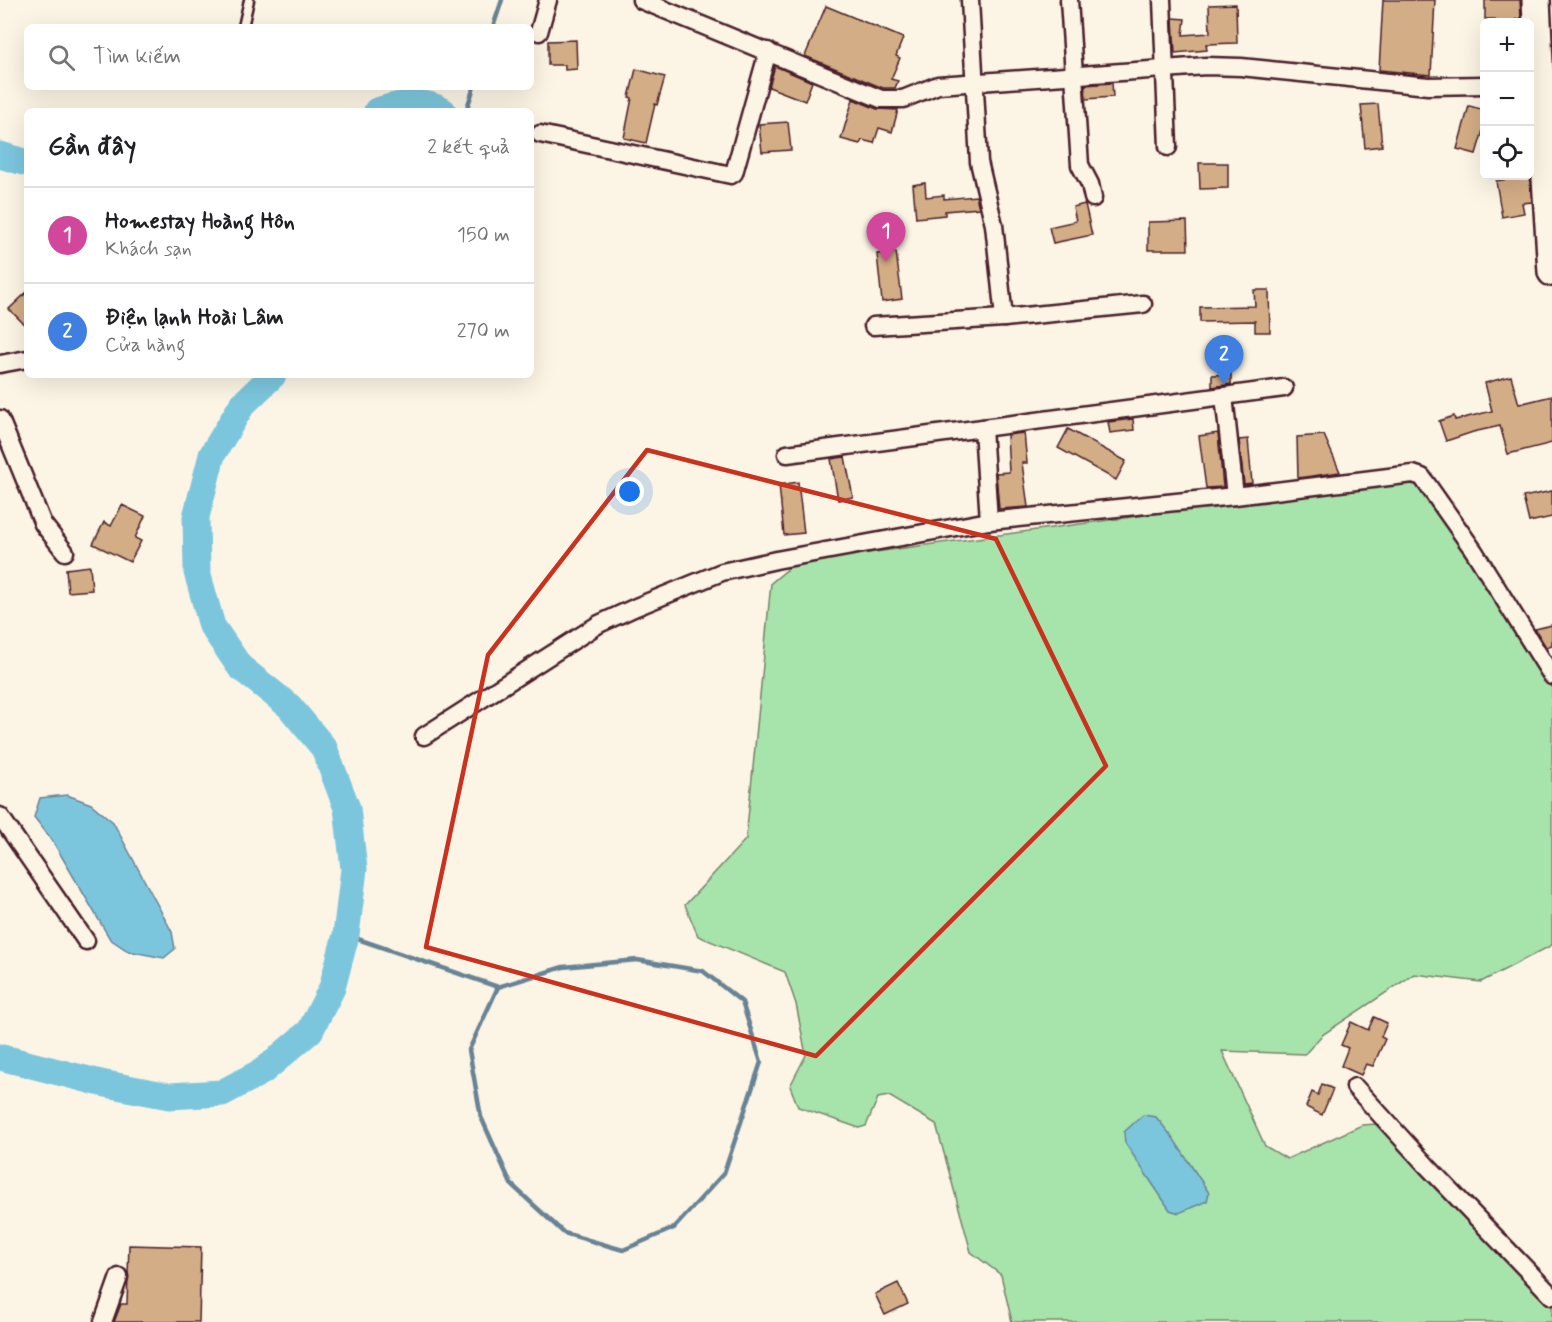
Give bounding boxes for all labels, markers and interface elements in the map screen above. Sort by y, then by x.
map controls [1480,18,1534,180]
button: + [1480,18,1534,72]
search box [24,24,534,90]
icon: search [45,41,78,74]
text: Tìm kiếm [93,43,181,71]
button: − [1480,72,1534,126]
button: locate [1480,126,1534,180]
text: Gần đây [48,130,136,164]
text: 2 kết quả [427,134,510,161]
text: Homestay Hoàng Hôn [105,208,295,236]
pin: 1 [866,212,906,262]
text: 1 [63,222,72,249]
text: 150 m [457,222,510,249]
text: Khách sạn [105,236,192,263]
text: Điện lạnh Hoài Lâm [105,304,284,332]
text: 2 [63,318,72,345]
text: 270 m [457,318,510,345]
text: Cửa hàng [105,332,185,359]
pin: 2 [1204,336,1244,385]
your location [615,477,644,506]

